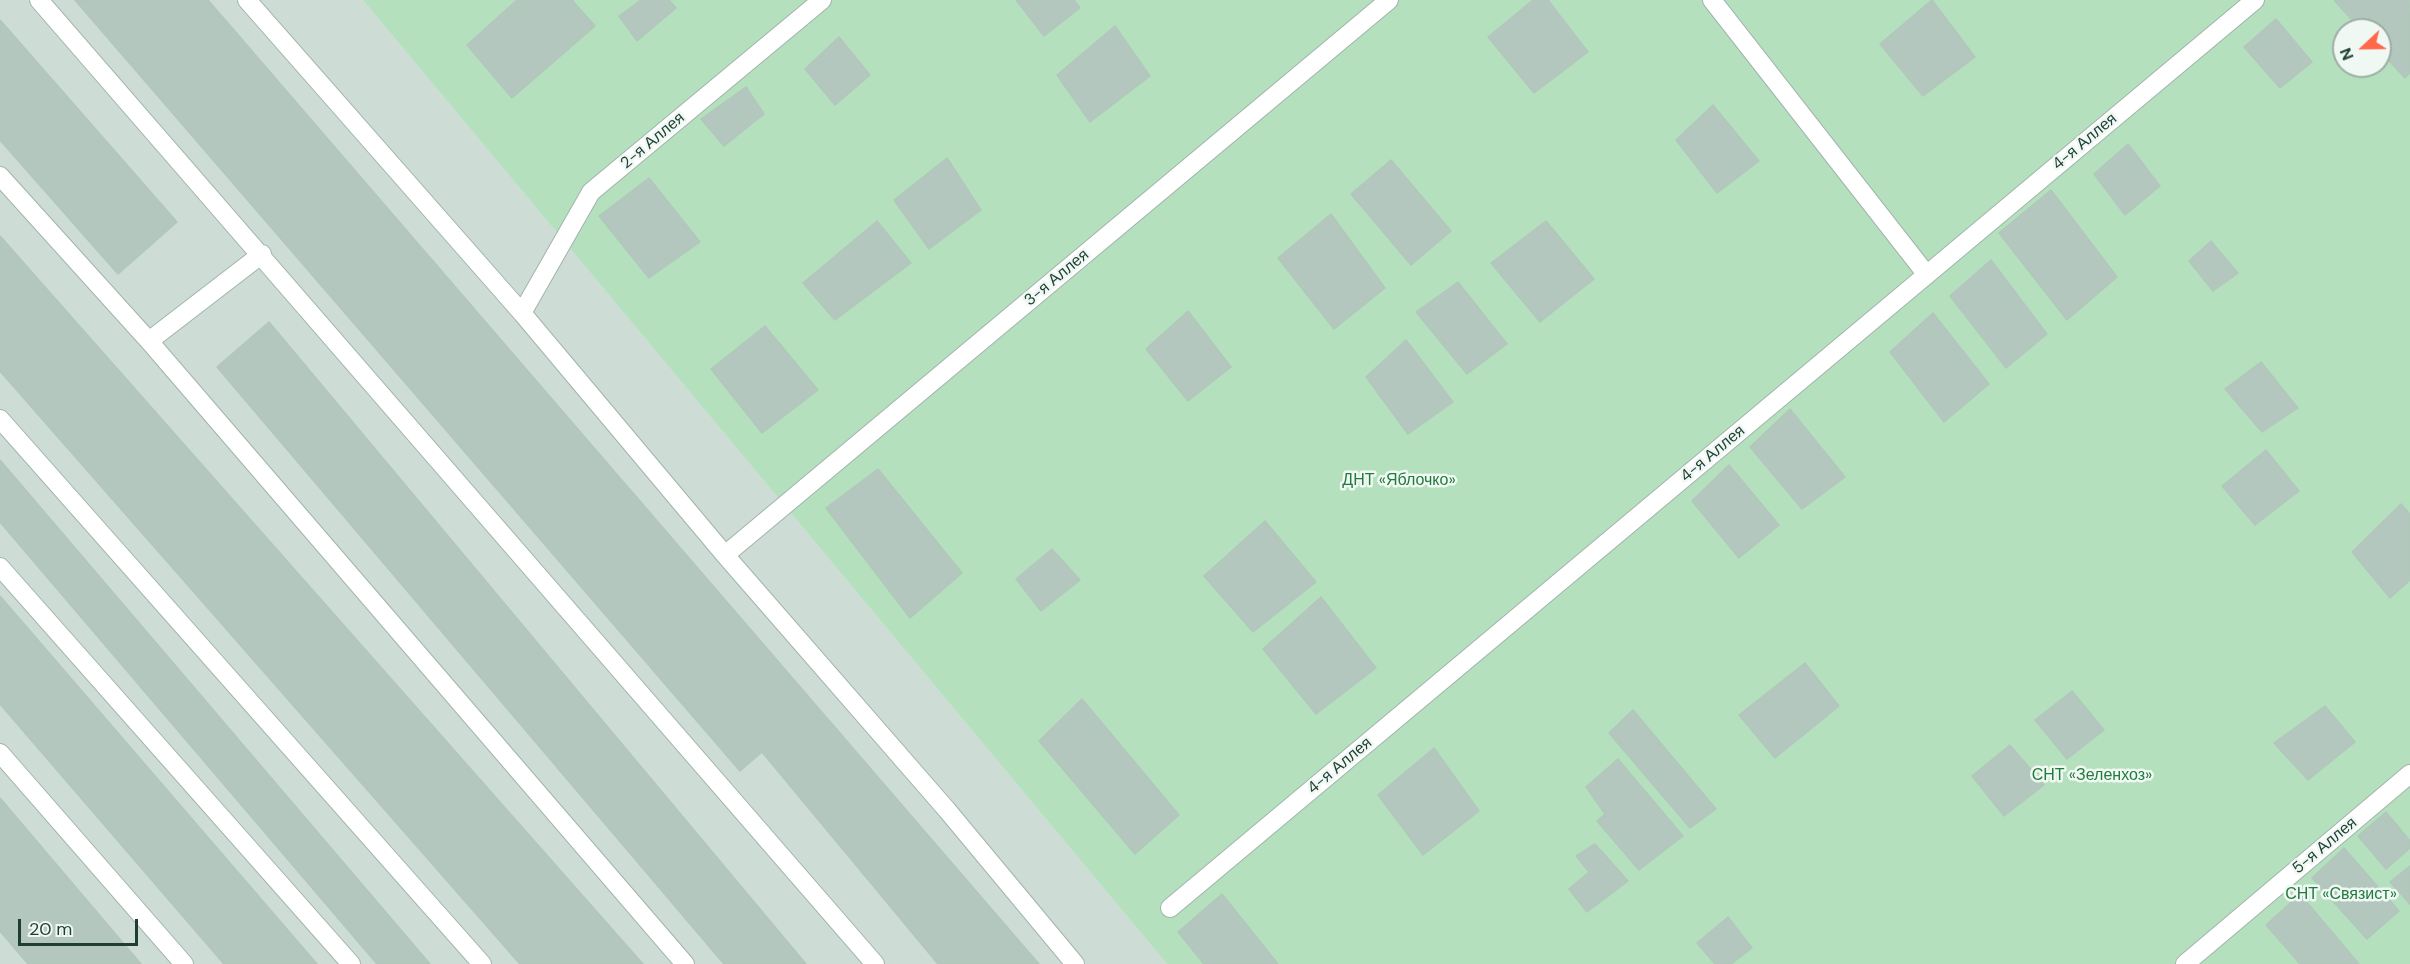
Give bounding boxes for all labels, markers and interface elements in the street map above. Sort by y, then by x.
north arrow [2332,18,2392,78]
text: N [2335,45,2359,64]
street label: 2-я Аллея [617,109,689,173]
street label: 4-я Аллея [2049,110,2121,174]
street label: 3-я Аллея [1021,246,1093,310]
street label: 4-я Аллея [1677,422,1749,486]
park label: ДНТ «Яблочко» [1342,471,1456,491]
street label: 4-я Аллея [1304,734,1376,798]
park label: СНТ «Зеленхоз» [2032,766,2152,786]
street label: 5-я Аллея [2289,813,2361,879]
park label: СНТ «Связист» [2285,885,2397,905]
scale bar [21,907,141,945]
text: 20 m [29,917,72,941]

